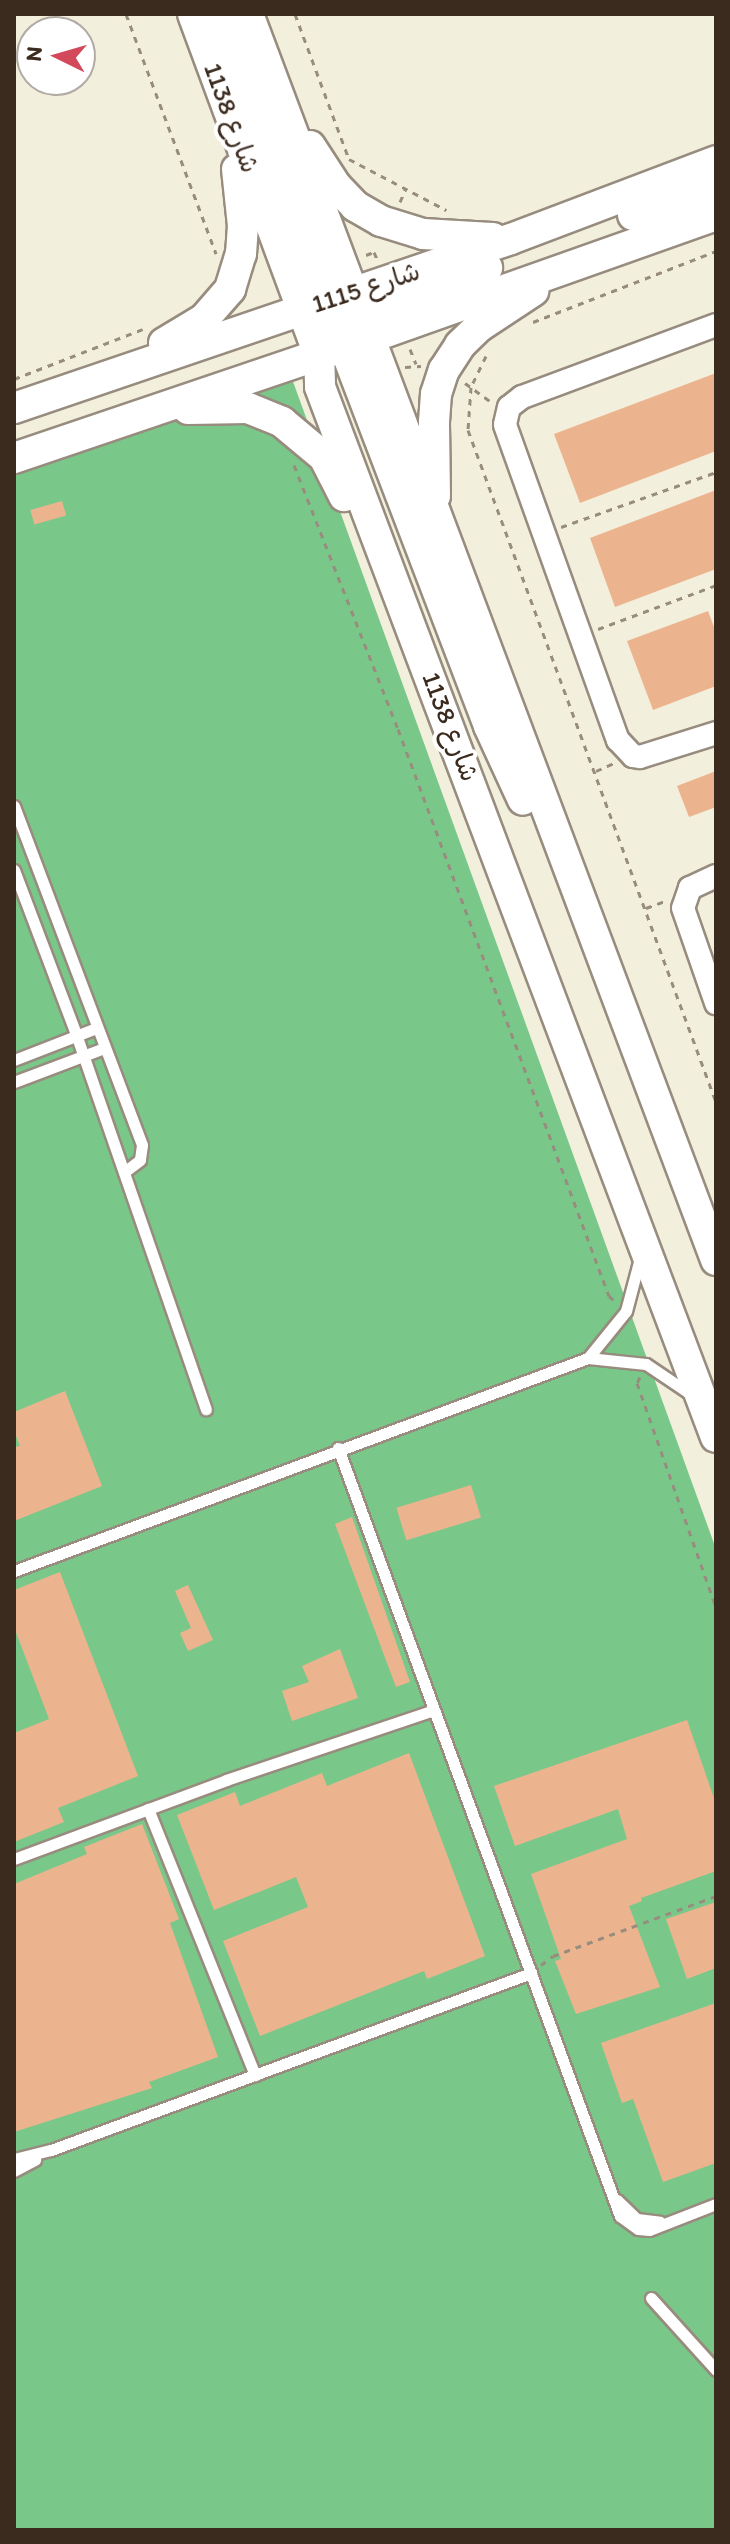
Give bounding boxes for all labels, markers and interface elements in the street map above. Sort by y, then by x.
north arrow [16,16,96,96]
text: N [19,45,48,63]
street label: شارع 1138 [197,59,265,177]
street label: شارع 1115 [308,256,424,320]
street label: شارع 1138 [415,668,485,786]

